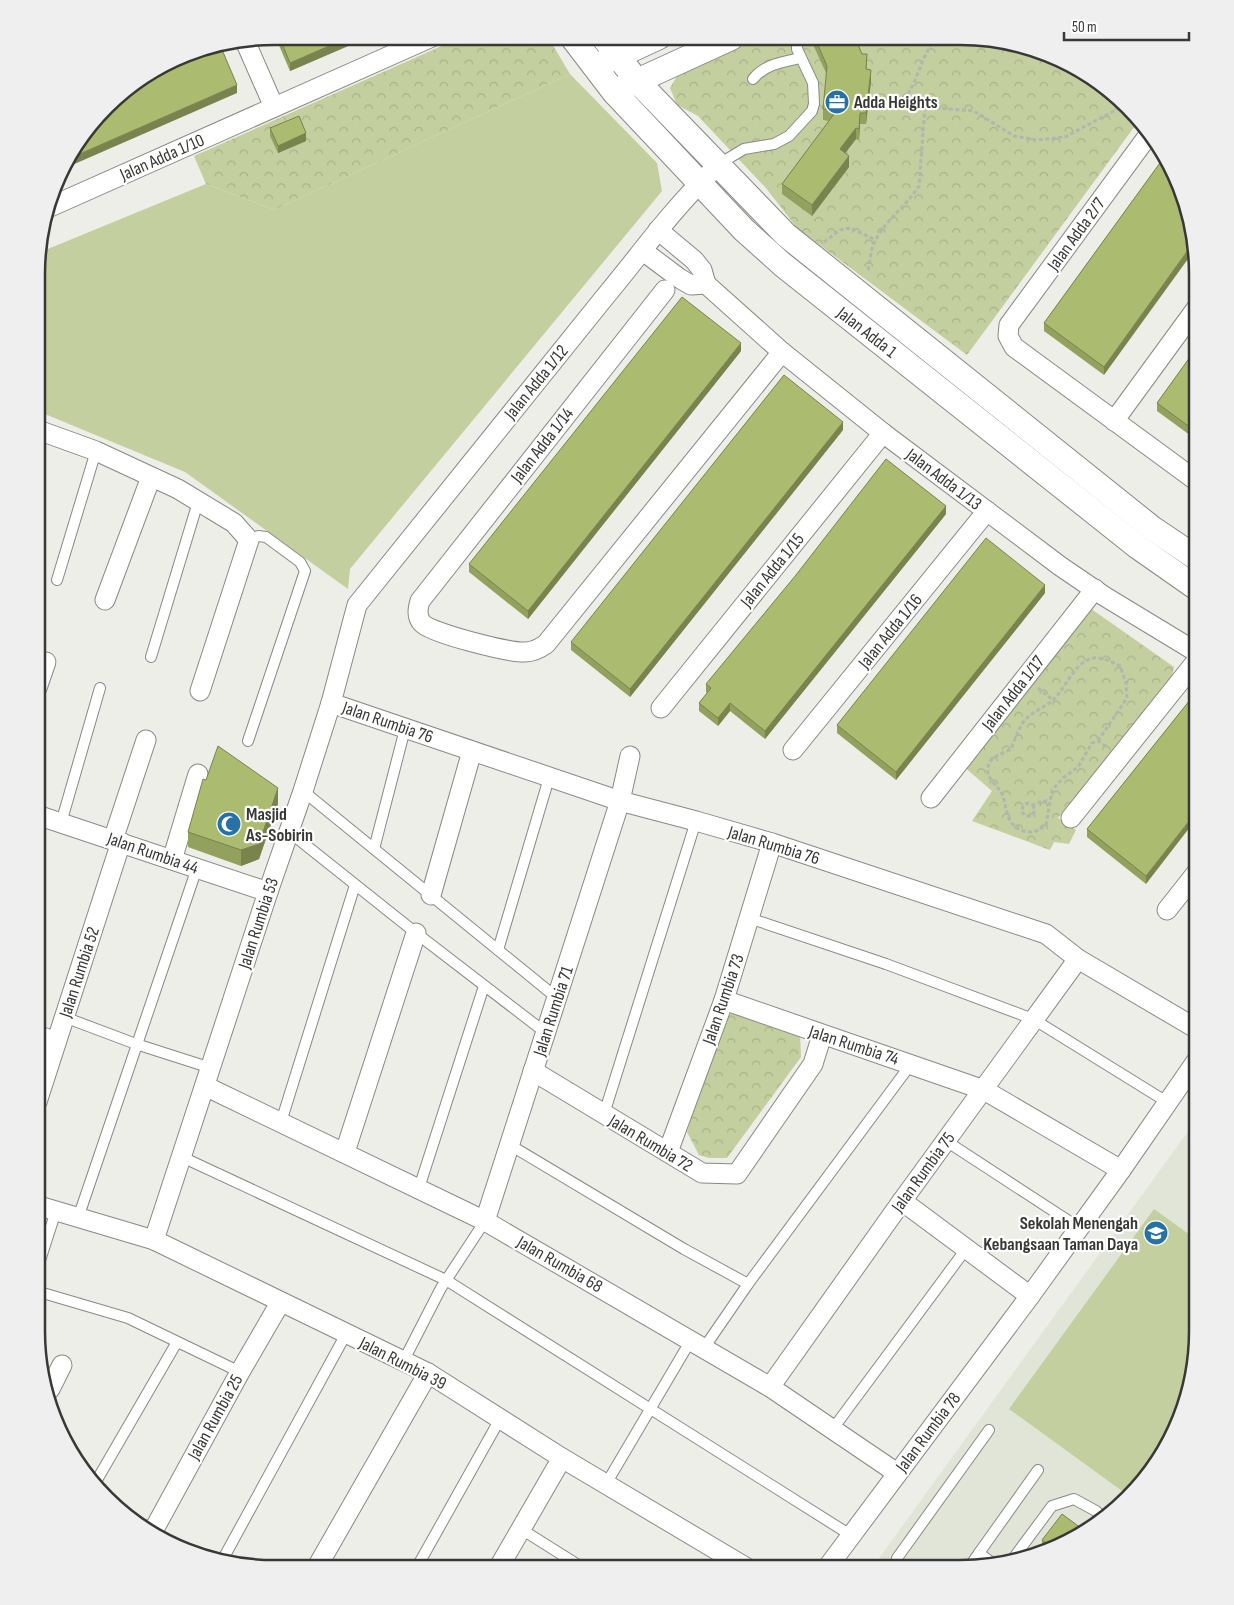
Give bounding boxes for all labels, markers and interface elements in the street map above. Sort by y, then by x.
scale bar [1064,10,1189,42]
text: 50 m [1072,18,1097,37]
office icon: Adda Heights [824,89,850,115]
place label: Adda Heights [853,92,938,113]
street label: Jalan Adda 1/10 [116,130,208,186]
street label: Jalan Adda 2/7 [1042,193,1110,276]
street label: Jalan Adda 1 [832,302,901,363]
street label: Jalan Adda 1/12 [499,341,573,424]
street label: Jalan Adda 1/14 [506,403,578,488]
street label: Jalan Adda 1/13 [901,444,986,515]
street label: Jalan Adda 1/15 [736,529,809,612]
street label: Jalan Adda 1/16 [853,590,927,674]
street label: Jalan Adda 1/17 [977,651,1050,736]
street label: Jalan Rumbia 76 [339,697,436,748]
place label: Masjid As-Sobirin [245,804,313,846]
mosque icon: Masjid As-Sobirin [216,811,242,837]
street label: Jalan Rumbia 76 [725,821,822,869]
street label: Jalan Rumbia 44 [104,828,201,879]
street label: Jalan Rumbia 53 [234,875,283,972]
street label: Jalan Rumbia 52 [55,924,104,1021]
street label: Jalan Rumbia 73 [698,951,749,1048]
street label: Jalan Rumbia 71 [529,963,578,1060]
street label: Jalan Rumbia 74 [805,1021,902,1070]
street label: Jalan Rumbia 72 [604,1110,696,1177]
street label: Jalan Rumbia 75 [887,1128,959,1217]
place label: Sekolah Menengah Kebangsaan Taman Daya [983,1213,1138,1255]
school or university icon: Sekolah Menengah Kebangsaan Taman Daya [1143,1220,1169,1246]
street label: Jalan Rumbia 68 [512,1231,606,1297]
street label: Jalan Rumbia 39 [355,1332,450,1394]
street label: Jalan Rumbia 25 [183,1371,247,1464]
street label: Jalan Rumbia 78 [891,1388,965,1477]

